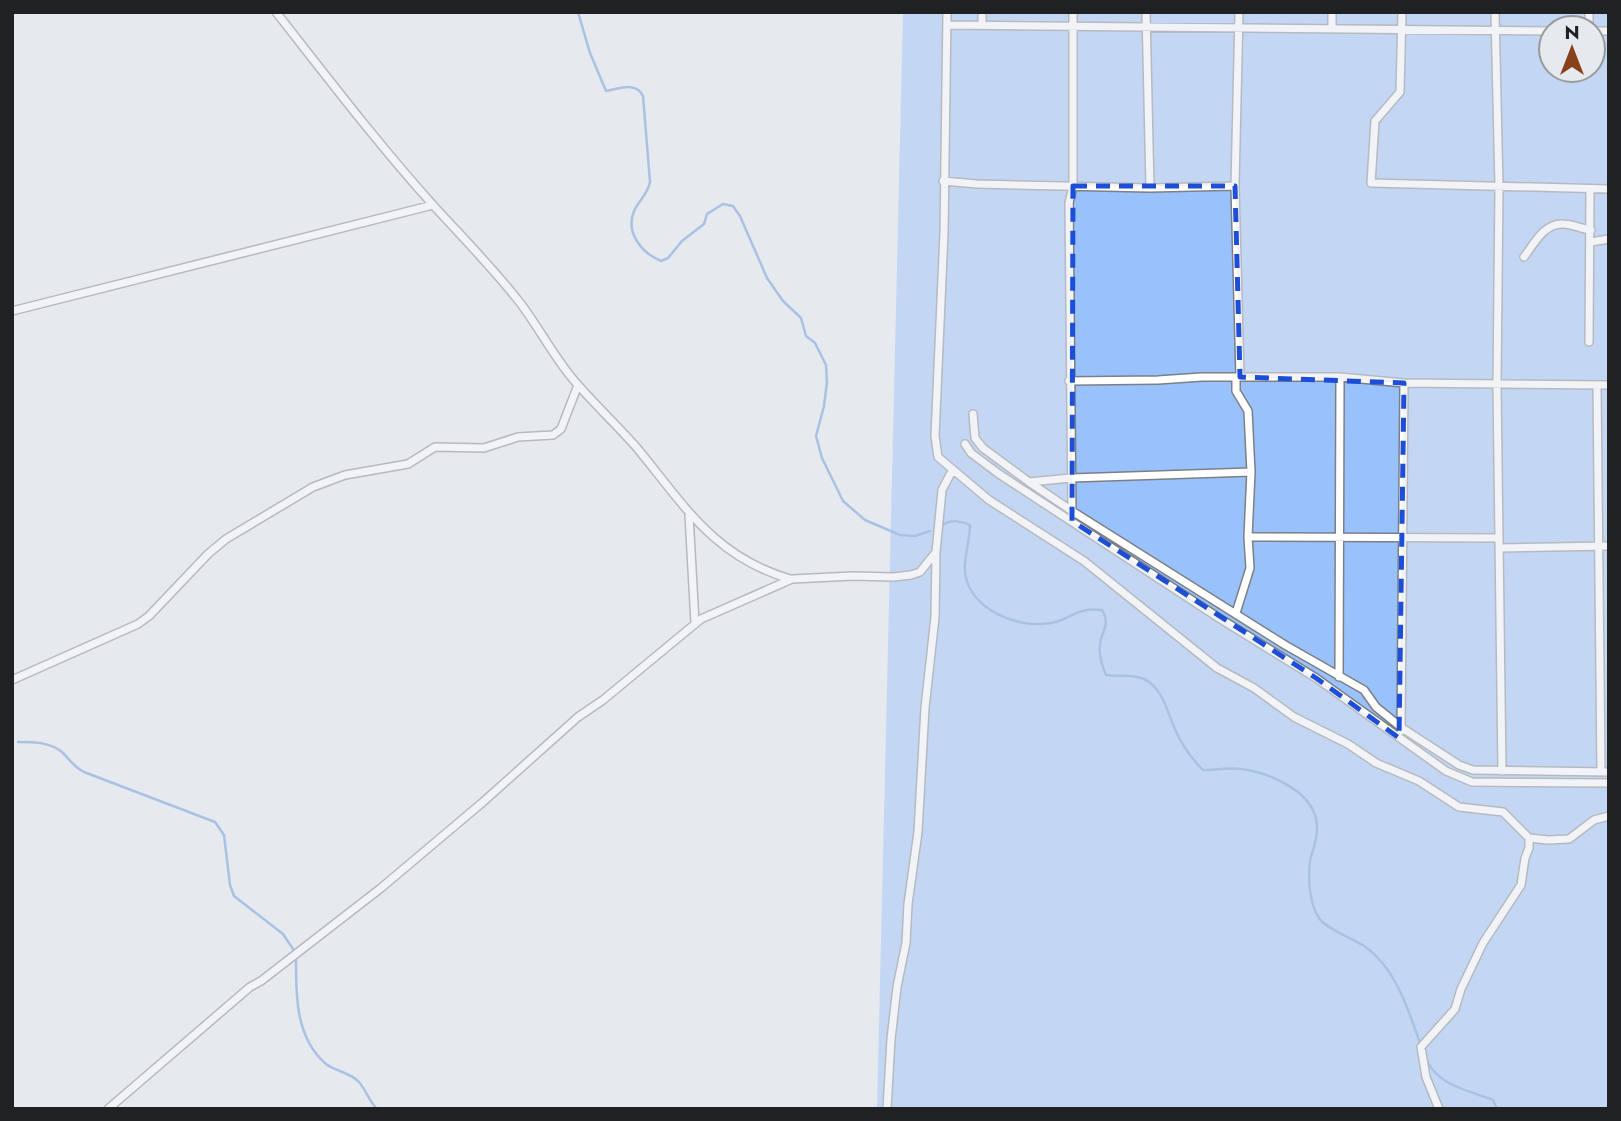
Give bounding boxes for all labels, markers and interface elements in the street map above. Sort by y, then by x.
north arrow [1537,14,1607,84]
text: N [1564,19,1580,46]

